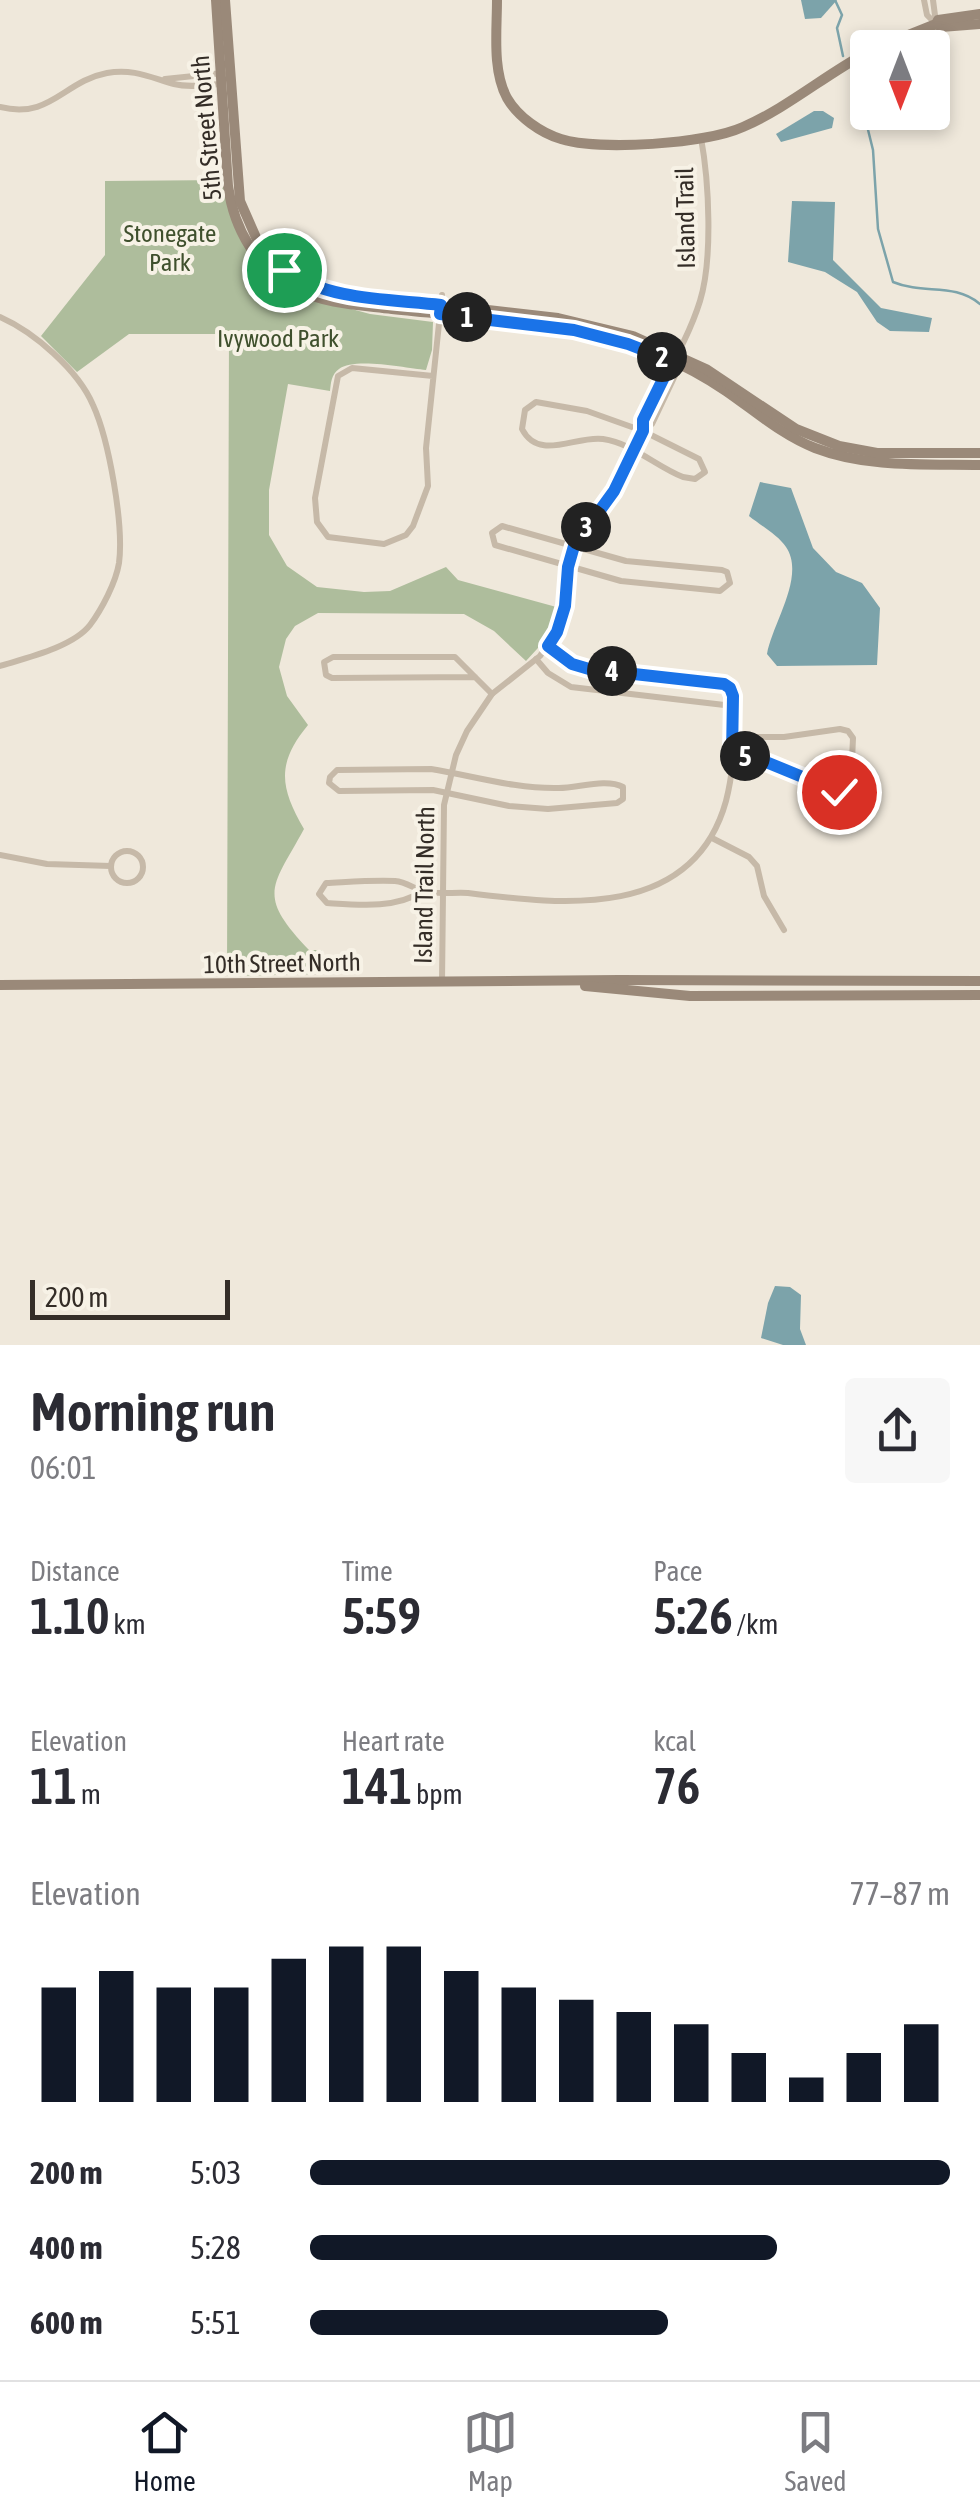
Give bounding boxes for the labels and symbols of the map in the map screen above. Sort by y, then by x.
north arrow [850,30,950,130]
street label: 5th Street North [186,54,226,202]
street label: Island Trail [670,167,700,269]
park label: Stonegate Park [124,219,216,276]
pin [242,228,327,313]
pin: 1 [442,292,492,342]
park label: Ivywood Park [217,324,339,352]
pin: 2 [637,332,687,382]
pin: 3 [561,502,611,552]
pin: 4 [587,646,637,696]
pin: 5 [720,731,770,781]
pin [797,750,882,835]
street label: Island Trail North [409,806,439,964]
street label: 10th Street North [203,948,361,978]
scale bar [30,1275,230,1320]

